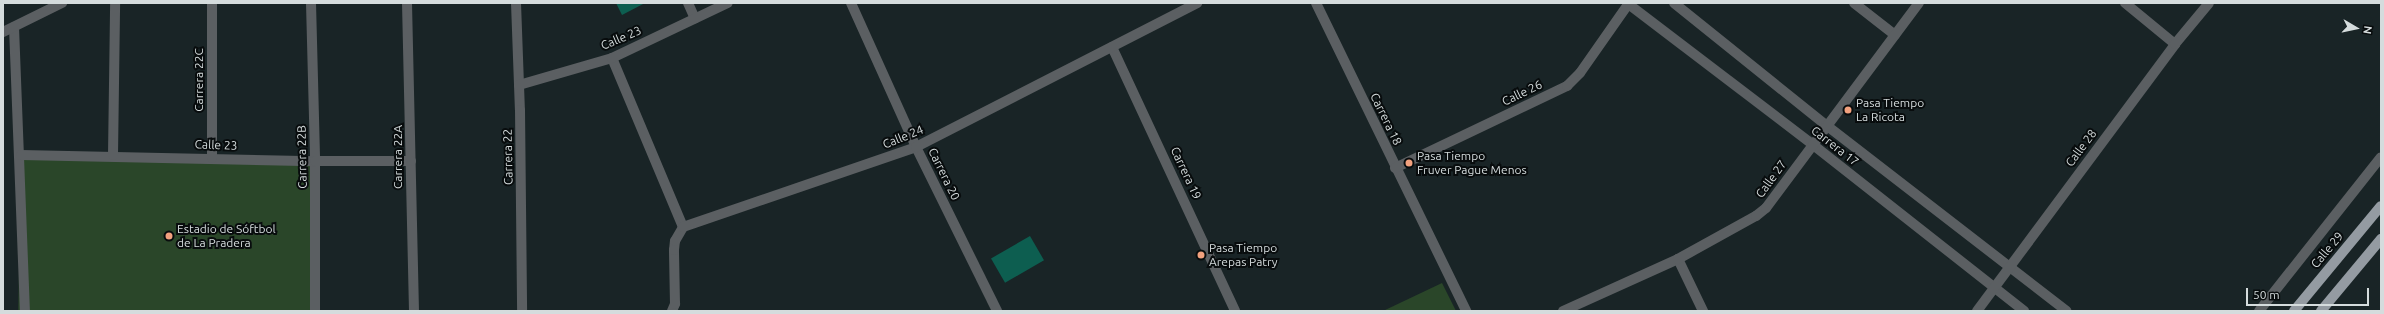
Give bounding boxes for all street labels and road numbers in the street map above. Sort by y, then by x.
street label: Calle 23 [599,23,643,53]
street label: Carrera 22C [192,48,206,112]
street label: Calle 26 [1500,77,1544,109]
street label: Carrera 18 [1367,91,1405,147]
street label: Calle 24 [880,122,926,152]
street label: Carrera 17 [1808,123,1862,169]
street label: Carrera 22B [294,125,310,189]
street label: Carrera 22A [391,125,405,189]
street label: Calle 28 [2062,127,2100,169]
street label: Carrera 22 [500,129,516,185]
street label: Calle 23 [194,137,238,153]
street label: Carrera 19 [1168,144,1204,202]
street label: Carrera 20 [925,146,963,202]
street label: Calle 27 [1753,157,1789,201]
street label: Calle 29 [2308,229,2346,271]

